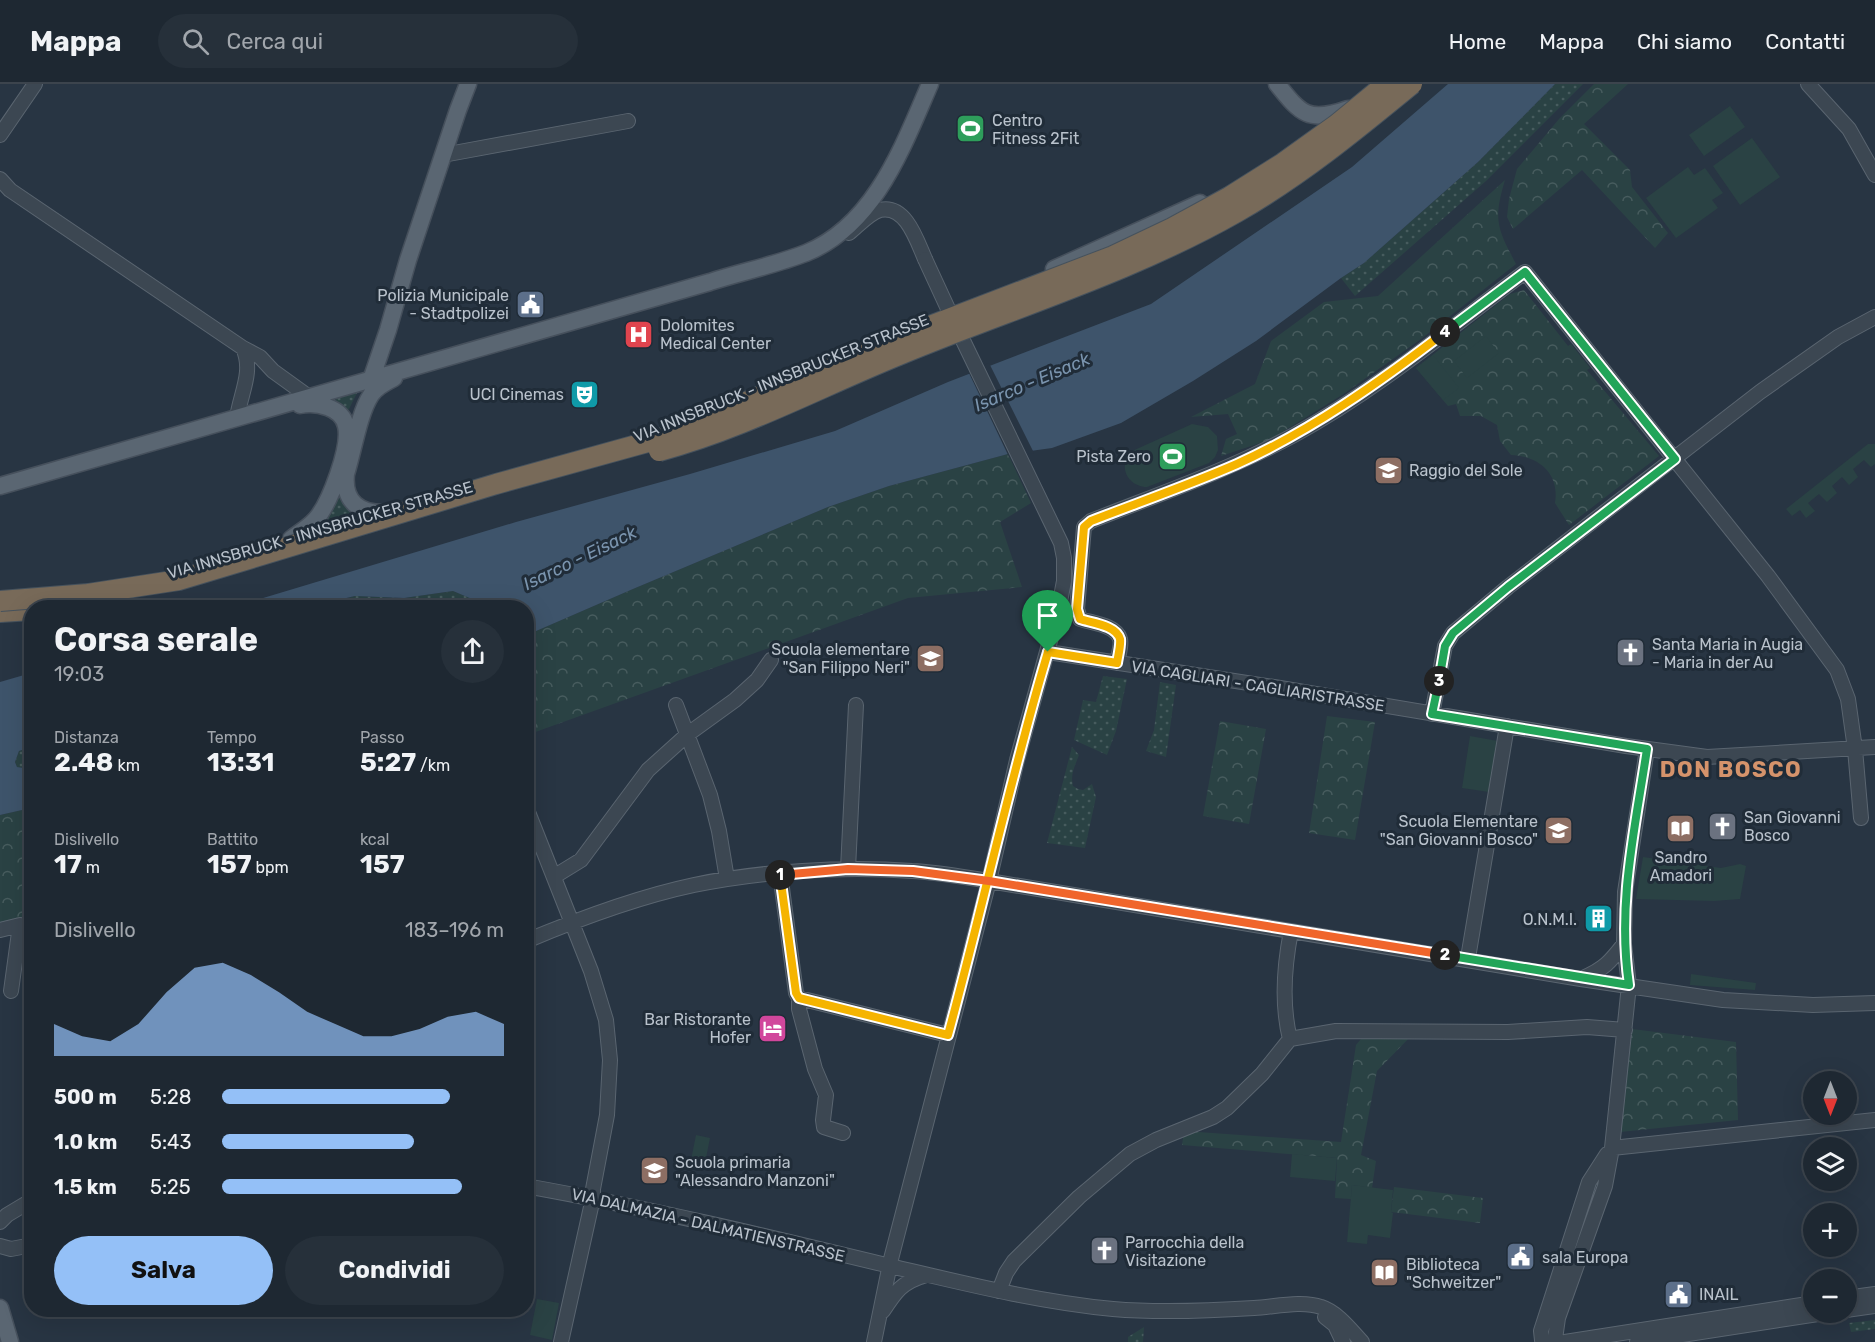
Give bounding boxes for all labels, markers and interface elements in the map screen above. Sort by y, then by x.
search box [158,14,578,68]
text: Mappa [30,25,122,58]
icon: search [179,25,212,58]
text: Cerca qui [227,28,323,55]
text: Home [1449,29,1506,54]
text: Mappa [1539,29,1604,54]
text: Chi siamo [1637,29,1732,54]
text: Contatti [1765,29,1845,54]
place label: Centro Fitness 2Fit [992,111,1079,148]
sports icon: Centro Fitness 2Fit [955,113,987,145]
place label: Polizia Municipale - Stadtpolizei [377,286,509,323]
public building icon: Polizia Municipale - Stadtpolizei [514,288,546,320]
street label: VIA INNSBRUCK - INNSBRUCKER STRASSE [631,310,931,446]
place label: Dolomites Medical Center [660,316,771,353]
pin: 4 [1430,317,1460,347]
hospital icon: Dolomites Medical Center [623,318,655,350]
text: 4 [1440,322,1450,341]
water label: Isarco - Eisack [971,347,1094,416]
theatre icon: UCI Cinemas [569,378,601,410]
place label: UCI Cinemas [469,385,564,404]
sports icon: Pista Zero [1156,440,1188,472]
place label: Pista Zero [1076,447,1151,466]
school or university icon: Raggio del Sole [1372,454,1404,486]
place label: Raggio del Sole [1409,461,1523,480]
street label: VIA INNSBRUCK - INNSBRUCKER STRASSE [165,477,475,583]
water label: Isarco - Eisack [520,521,641,595]
pin [1022,590,1073,652]
icon: arrive [1031,599,1064,632]
text: Corsa serale [54,620,258,659]
button: share [441,620,504,683]
place label: Santa Maria in Augia - Maria in der Au [1652,635,1803,672]
church icon: Santa Maria in Augia - Maria in der Au [1615,637,1647,669]
place label: Scuola elementare "San Filippo Neri" [771,640,910,677]
school or university icon: Scuola elementare "San Filippo Neri" [915,642,947,674]
street label: VIA CAGLIARI - CAGLIARISTRASSE [1130,657,1386,715]
text: 19:03 [54,662,104,686]
pin: 3 [1424,666,1454,696]
text: 3 [1434,671,1444,690]
text: Distanza [54,728,119,747]
text: Tempo [207,728,257,747]
text: Passo [360,728,404,747]
text: 2.48 [54,747,113,778]
text: 13:31 [207,747,274,778]
text: 5:27 [360,747,416,778]
text: km [113,756,140,775]
text: /km [416,756,450,775]
district label: DON BOSCO [1660,756,1802,783]
place label: San Giovanni Bosco [1744,808,1841,845]
church icon: San Giovanni Bosco [1707,810,1739,842]
place label: Scuola Elementare "San Giovanni Bosco" [1380,812,1538,849]
library icon: Sandro Amadori [1665,813,1697,845]
school or university icon: Scuola Elementare "San Giovanni Bosco" [1543,814,1575,846]
text: Dislivello [54,830,119,849]
text: Battito [207,830,258,849]
text: kcal [360,830,389,849]
place label: Sandro Amadori [1650,848,1712,885]
text: 17 [54,849,82,880]
text: 157 [207,849,252,880]
text: 157 [360,849,405,880]
text: m [82,858,100,877]
text: bpm [252,858,289,877]
pin: 1 [765,860,795,890]
text: 1 [776,865,784,884]
building icon: O.N.M.I. [1582,903,1614,935]
place label: O.N.M.I. [1523,910,1577,929]
text: Dislivello [54,918,136,942]
text: 183–196 m [405,918,504,942]
pin: 2 [1430,940,1460,970]
text: 2 [1440,945,1450,964]
place label: Bar Ristorante Hofer [644,1010,751,1047]
hotel icon: Bar Ristorante Hofer [756,1012,788,1044]
north arrow [1803,1071,1857,1125]
map controls [1803,1071,1857,1323]
text: 500 m [54,1085,117,1109]
text: 5:28 [150,1085,191,1109]
text: 1.0 km [54,1130,117,1154]
text: 5:43 [150,1130,191,1154]
button: layers [1803,1137,1857,1191]
place label: Scuola primaria "Alessandro Manzoni" [675,1153,835,1190]
school or university icon: Scuola primaria "Alessandro Manzoni" [638,1155,670,1187]
text: 1.5 km [54,1175,117,1199]
text: 5:25 [150,1175,191,1199]
street label: VIA DALMAZIA - DALMATIENSTRASSE [570,1184,846,1266]
button: + [1803,1203,1857,1257]
place label: Parrocchia della Visitazione [1125,1233,1244,1270]
church icon: Parrocchia della Visitazione [1088,1235,1120,1267]
button: Salva [54,1236,273,1305]
button: Condividi [285,1236,504,1305]
public building icon: sala Europa [1505,1241,1537,1273]
place label: sala Europa [1542,1248,1628,1267]
place label: Biblioteca "Schweitzer" [1406,1255,1501,1292]
library icon: Biblioteca "Schweitzer" [1369,1257,1401,1289]
button: − [1803,1269,1857,1323]
public building icon: INAIL [1662,1278,1694,1310]
place label: INAIL [1699,1285,1739,1304]

